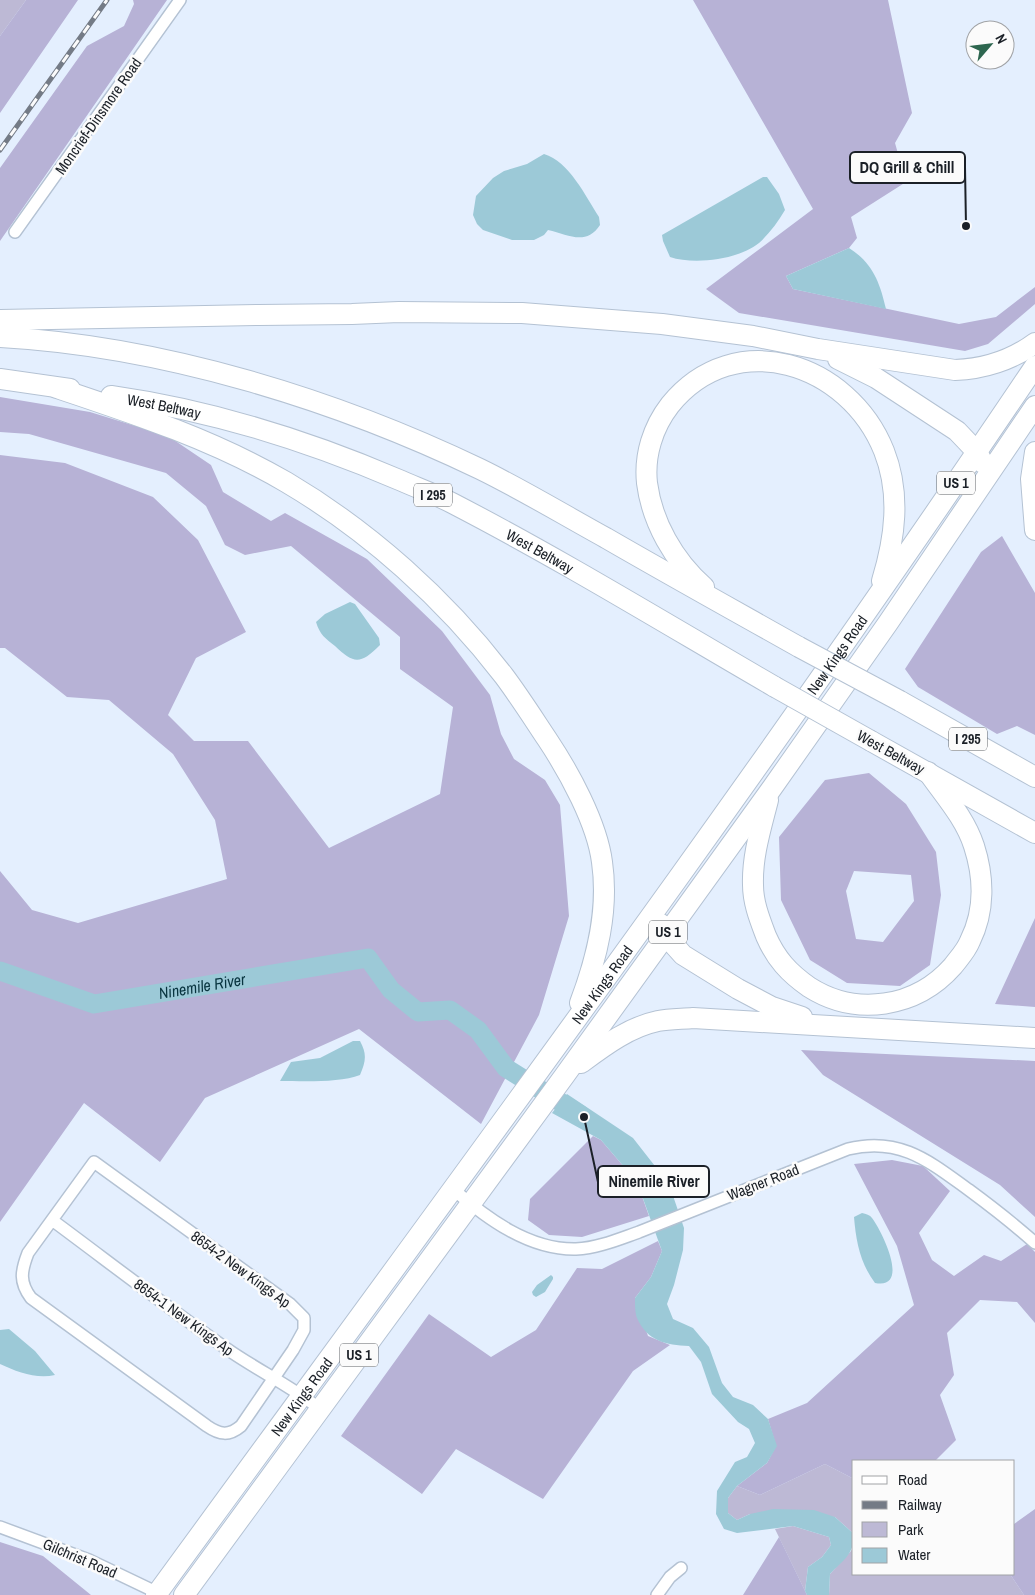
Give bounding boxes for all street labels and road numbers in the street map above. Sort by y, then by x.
street label: Moncrief-Dinsmore Road [50,53,146,179]
street label: West Beltway [126,388,204,424]
road number: US 1 [937,472,975,494]
road number: I 295 [414,484,452,506]
street label: West Beltway [503,523,579,579]
street label: New Kings Road [802,611,872,698]
street label: West Beltway [853,725,929,780]
road number: I 295 [949,728,987,751]
road number: US 1 [649,920,687,944]
street label: New Kings Road [566,941,637,1028]
street label: Wagner Road [724,1159,802,1205]
street label: 8654-2 New Kings Ap [187,1226,295,1313]
street label: 8654-1 New Kings Ap [130,1274,238,1361]
road number: US 1 [340,1344,378,1366]
street label: New Kings Road [265,1353,337,1440]
street label: Gilchrist Road [40,1533,120,1583]

